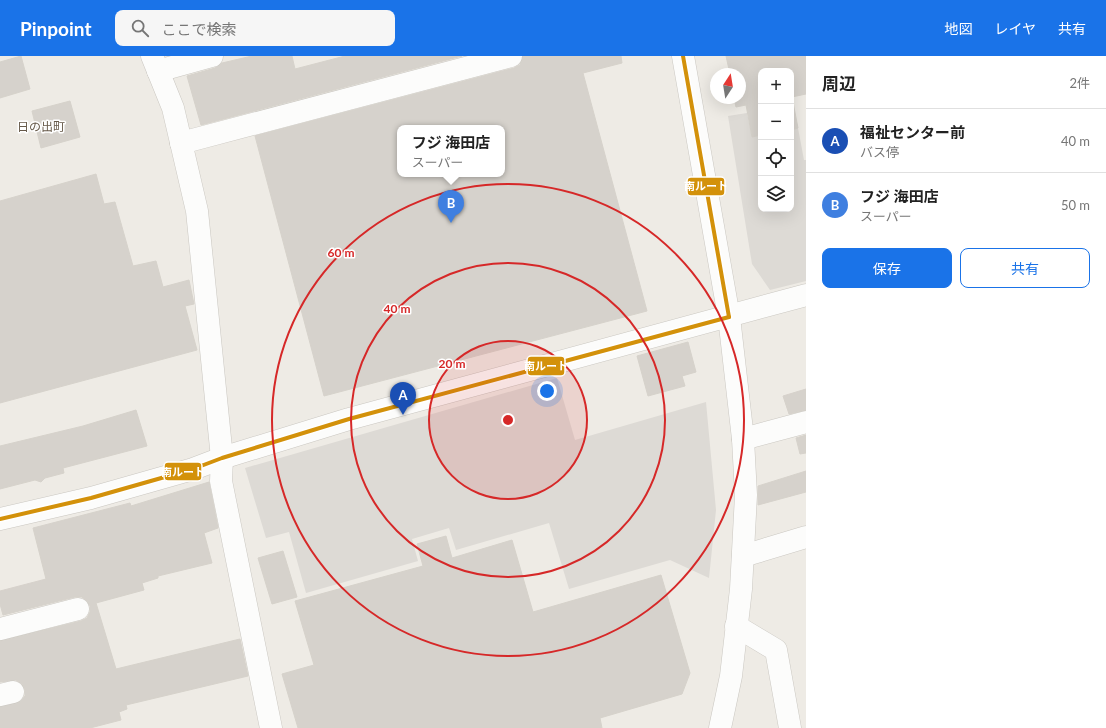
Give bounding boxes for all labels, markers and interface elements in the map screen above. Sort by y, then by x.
search box [115,10,395,46]
text: Pinpoint [20,17,91,40]
icon: search [129,17,151,39]
text: ここで検索 [161,20,236,38]
text: 地図 [944,20,972,37]
text: レイヤ [994,20,1036,37]
text: 共有 [1058,20,1086,37]
north arrow [710,68,746,104]
map controls [758,68,794,212]
button: + [758,68,794,104]
text: 周辺 [822,73,856,94]
text: 2件 [1069,75,1090,91]
button: − [758,104,794,140]
district label: 日の出町 [17,119,65,134]
text: 福祉センター前 [860,123,965,141]
popup [397,125,505,177]
text: フジ 海田店 [412,133,490,151]
text: A [830,133,840,149]
text: 40 m [1061,133,1090,149]
button: locate [758,140,794,176]
text: バス停 [860,144,899,160]
text: スーパー [412,154,464,170]
button: layers [758,176,794,212]
line badge: 南ルート [687,177,725,196]
text: 南ルート [684,179,728,192]
text: フジ 海田店 [860,187,939,205]
pin: B [438,190,464,223]
text: B [831,197,839,213]
text: 50 m [1061,197,1090,213]
text: スーパー [860,208,912,224]
text: 60 m [328,245,354,260]
button: 保存 [822,248,952,288]
button: 共有 [960,248,1090,288]
text: 40 m [384,301,410,316]
text: 20 m [439,356,465,371]
line badge: 南ルート [527,356,565,376]
text: 南ルート [524,359,568,372]
your location [537,381,557,401]
pin: A [390,382,416,415]
centre of rings [501,413,515,427]
line badge: 南ルート [164,462,202,481]
text: 南ルート [161,465,205,478]

